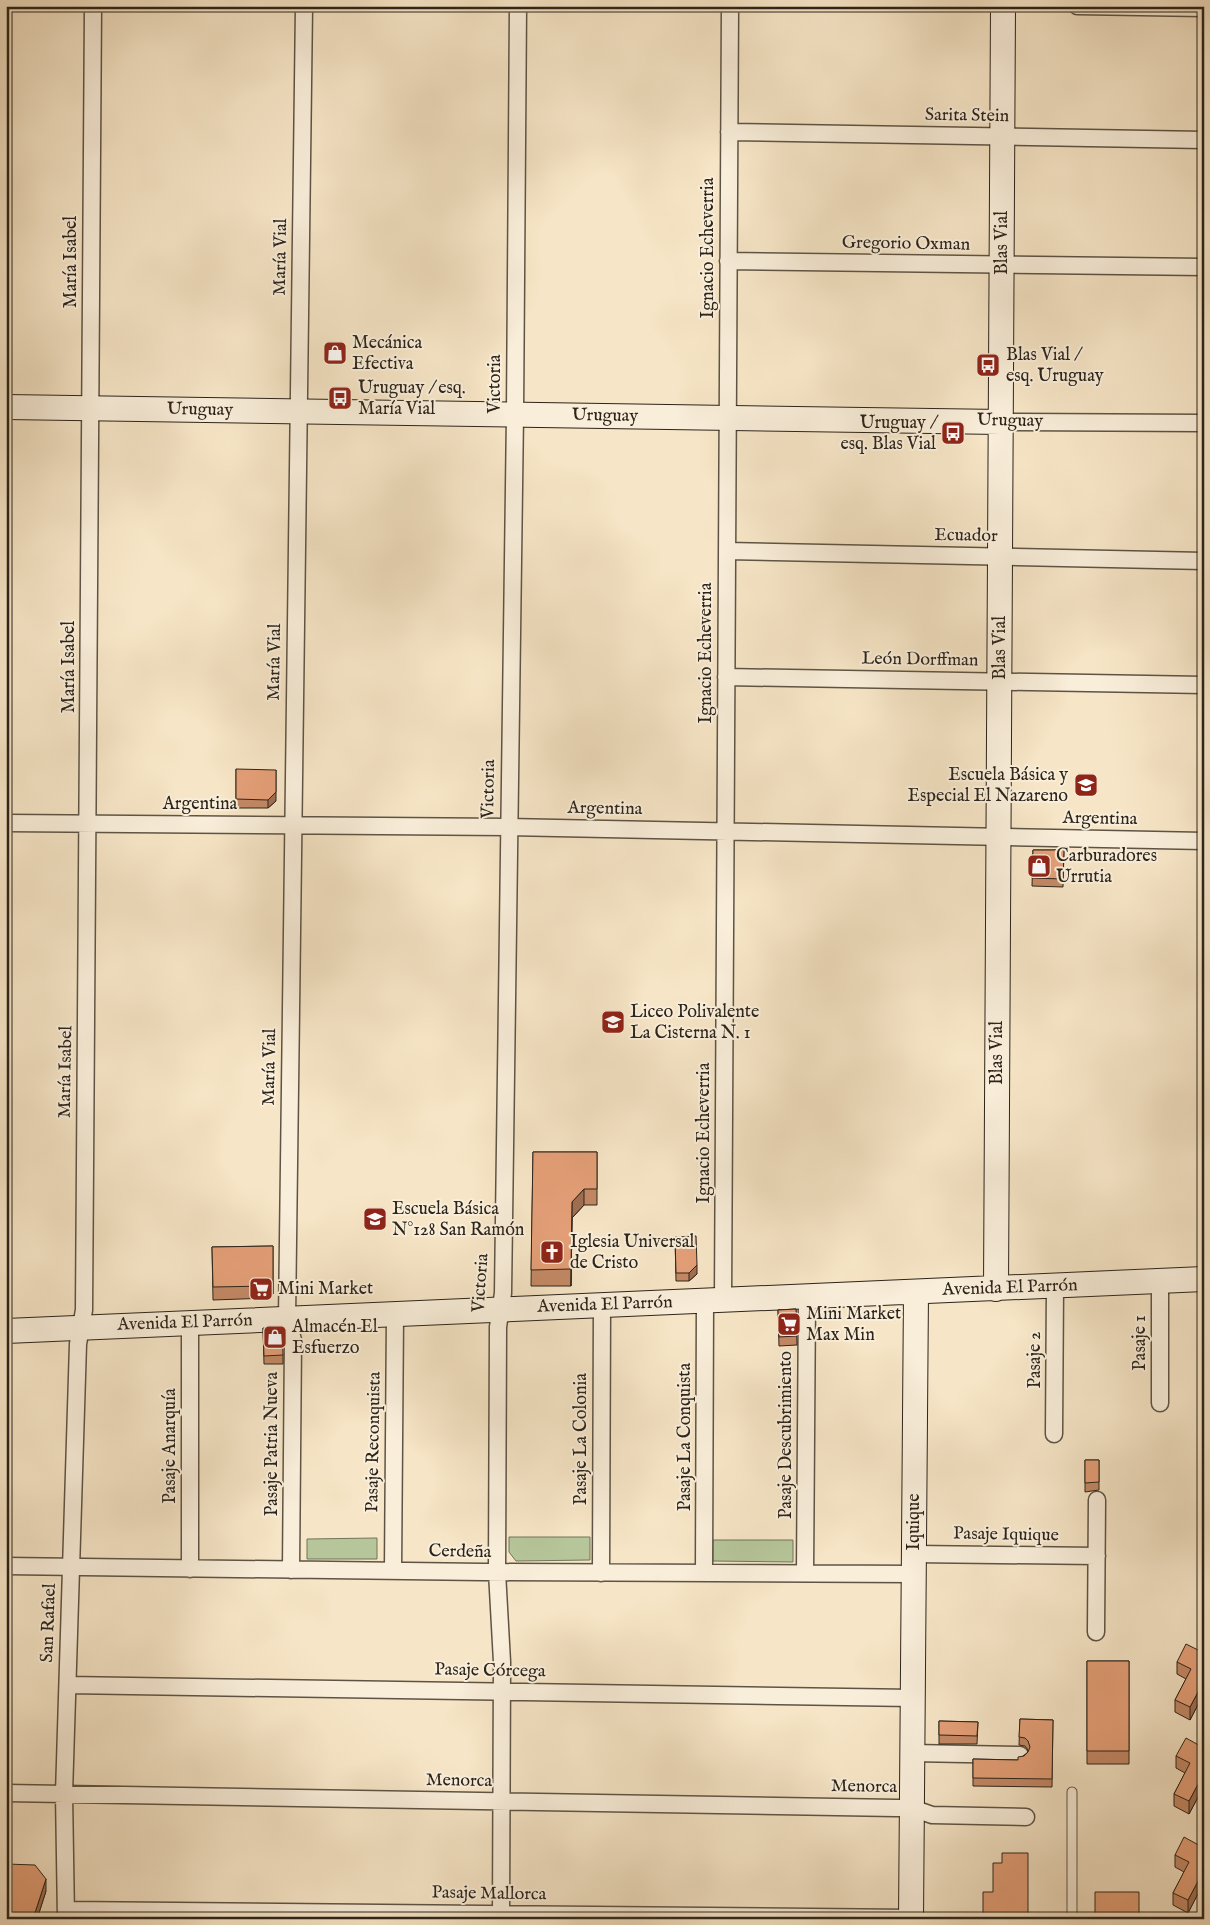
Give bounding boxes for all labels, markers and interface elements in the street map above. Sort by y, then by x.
street label: Sarita Stein [925,104,1010,128]
street label: Ignacio Echeverria [697,177,720,318]
street label: Blas Vial [991,211,1014,275]
street label: María Isabel [60,216,83,308]
street label: María Vial [269,218,293,296]
street label: Gregorio Oxman [842,231,971,257]
place label: Mecánica Efectiva [352,332,423,376]
shop icon: Mecánica Efectiva [322,340,348,366]
place label: Blas Vial / esq. Uruguay [1006,344,1104,388]
bus stop icon: Blas Vial / esq. Uruguay [975,352,1001,378]
street label: Victoria [484,354,507,415]
place label: Uruguay / esq. María Vial [358,377,466,421]
bus stop icon: Uruguay / esq. María Vial [327,385,353,411]
street label: Uruguay [167,398,233,422]
street label: Uruguay [572,404,638,428]
street label: Uruguay [977,409,1043,433]
place label: Uruguay / esq. Blas Vial [840,412,939,456]
bus stop icon: Uruguay / esq. Blas Vial [940,420,966,446]
street label: Ecuador [934,524,998,548]
street label: Ignacio Echeverria [695,582,718,723]
street label: Blas Vial [989,616,1012,680]
street label: María Isabel [58,621,81,713]
street label: María Vial [263,623,287,701]
street label: León Dorffman [861,647,979,673]
street label: Victoria [477,759,501,820]
place label: Escuela Básica y Especial El Nazareno [908,764,1068,808]
school or university icon: Escuela Básica y Especial El Nazareno [1073,772,1099,798]
street label: Argentina [162,793,238,816]
street label: Argentina [566,797,643,821]
street label: Argentina [1061,807,1138,831]
place label: Carburadores Urrutia [1056,845,1157,889]
shop icon: Carburadores Urrutia [1026,853,1052,879]
place label: Liceo Polivalente La Cisterna N. 1 [630,1001,759,1045]
school or university icon: Liceo Polivalente La Cisterna N. 1 [600,1009,626,1035]
street label: Blas Vial [986,1021,1009,1085]
street label: María Isabel [54,1025,78,1118]
street label: María Vial [258,1028,282,1106]
street label: Ignacio Echeverria [693,1062,716,1203]
place label: Escuela Básica N°128 San Ramón [392,1198,525,1242]
school or university icon: Escuela Básica N°128 San Ramón [362,1206,388,1232]
place label: Iglesia Universal de Cristo [570,1231,694,1275]
church icon: Iglesia Universal de Cristo [539,1239,565,1265]
street label: Victoria [467,1252,495,1314]
street label: Avenida El Parrón [941,1274,1078,1302]
supermarket icon: Mini Market [248,1276,274,1302]
place label: Mini Market [278,1278,373,1301]
street label: Avenida El Parrón [536,1291,673,1319]
place label: Mini Market Max Min [806,1303,901,1347]
street label: Avenida El Parrón [116,1309,253,1337]
supermarket icon: Mini Market Max Min [776,1311,802,1337]
street label: Pasaje 1 [1129,1315,1152,1371]
place label: Almacén El Esfuerzo [291,1316,378,1360]
shop icon: Almacén El Esfuerzo [262,1324,288,1350]
street label: Pasaje 2 [1024,1331,1047,1389]
street label: Pasaje Descubrimiento [775,1351,798,1519]
street label: Pasaje La Conquista [674,1362,697,1511]
street label: Pasaje Reconquista [361,1371,387,1513]
street label: Pasaje Patria Nueva [261,1372,284,1516]
street label: Pasaje La Colonia [570,1373,593,1505]
street label: Pasaje Anarquía [159,1388,182,1504]
street label: Iquique [903,1493,926,1551]
street label: Pasaje Iquique [953,1523,1059,1547]
street label: Cerdeña [428,1540,492,1564]
street label: San Rafael [36,1583,62,1663]
street label: Pasaje Córcega [434,1659,546,1683]
street label: Menorca [426,1769,493,1793]
street label: Menorca [831,1775,898,1799]
street label: Pasaje Mallorca [431,1881,547,1907]

